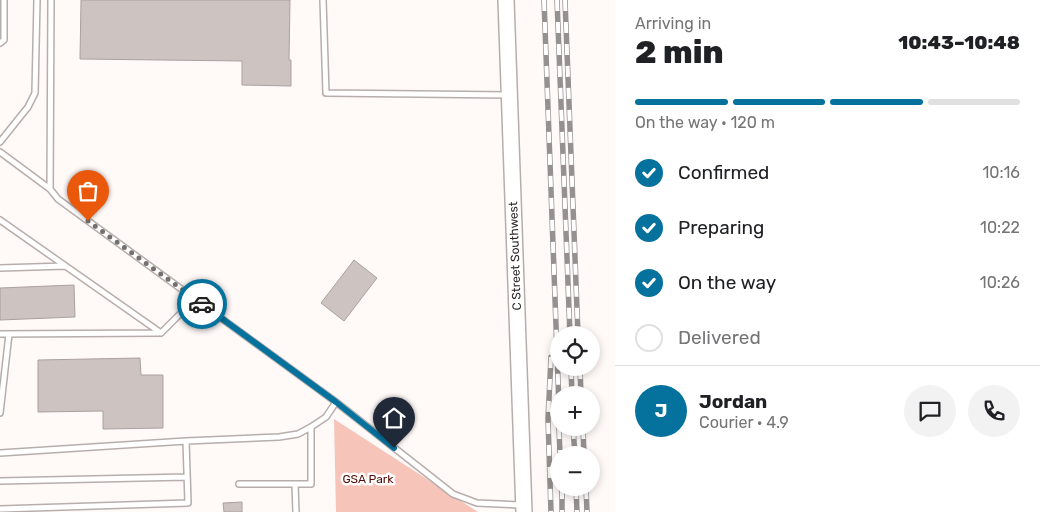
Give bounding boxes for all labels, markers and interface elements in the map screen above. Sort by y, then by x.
text: Arriving in [635,14,711,33]
text: 10:43–10:48 [898,31,1020,54]
text: 2 min [635,33,724,71]
text: On the way · 120 m [635,113,775,132]
icon: check [635,159,663,187]
text: Confirmed [678,161,769,184]
text: 10:16 [982,163,1020,182]
pin [67,170,109,221]
icon: bag [74,177,102,205]
street label: C Street Southwest [506,201,524,311]
icon: check [635,214,663,242]
text: Preparing [678,216,764,239]
text: 10:22 [980,218,1020,237]
icon: check [635,269,663,297]
text: On the way [678,271,776,294]
text: 10:26 [980,273,1020,292]
courier [177,279,227,329]
icon: car [188,290,216,318]
map controls [550,326,600,496]
button: locate [550,326,600,376]
text: Delivered [678,326,761,349]
button: chat [904,385,956,437]
button: phone [968,385,1020,437]
button: + [550,386,600,436]
text: Jordan [699,390,767,413]
pin [373,397,415,448]
text: J [655,399,667,422]
icon: home [380,404,408,432]
text: Courier · 4.9 [699,413,789,432]
button: − [550,446,600,496]
park label: GSA Park [342,472,394,486]

